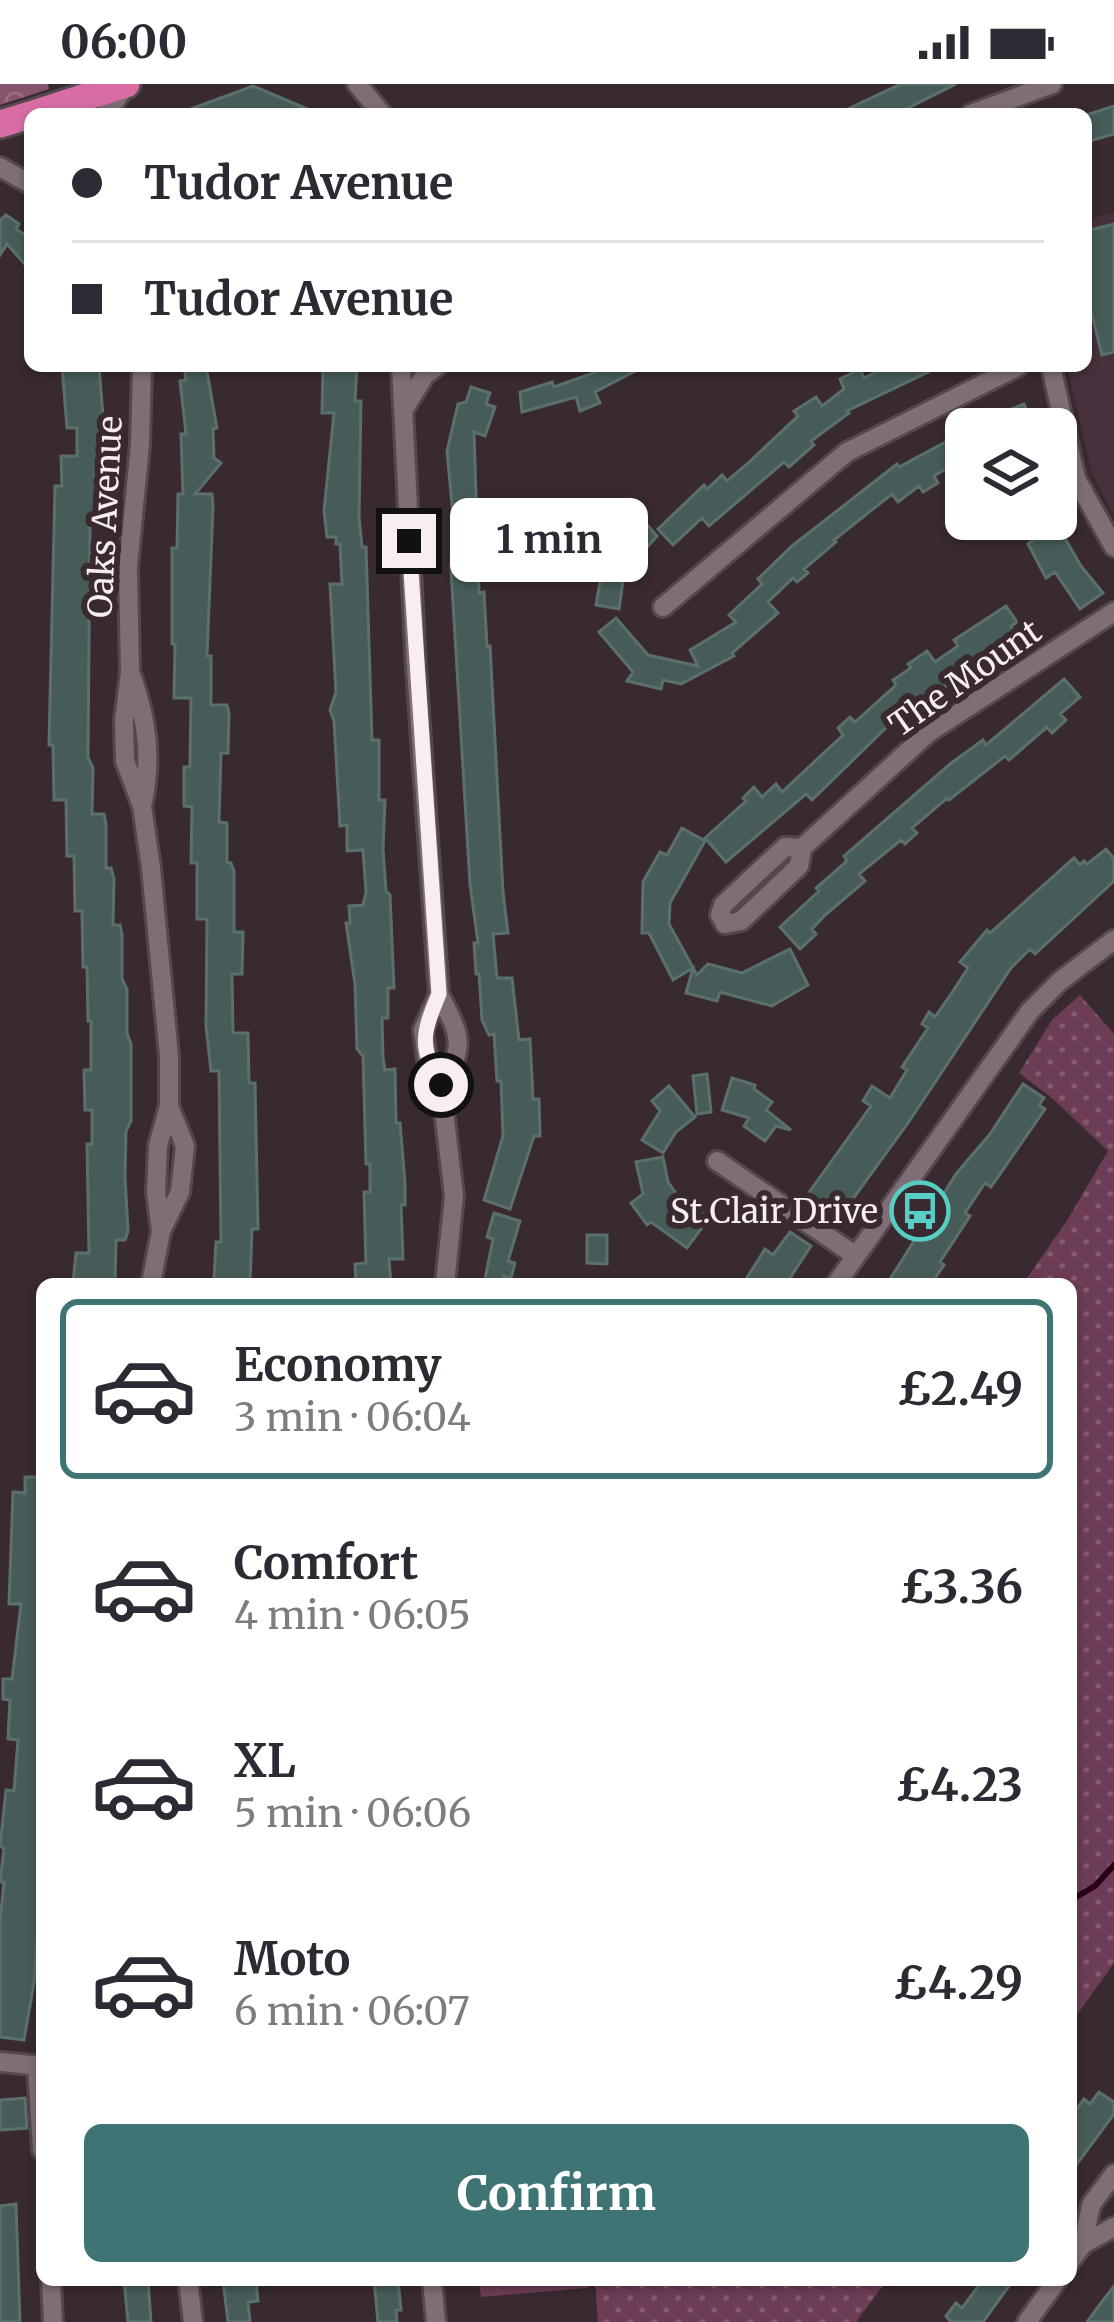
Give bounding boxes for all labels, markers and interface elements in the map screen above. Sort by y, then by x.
text: 06:00 [60,14,187,70]
text: Tudor Avenue [144,155,453,211]
text: Tudor Avenue [144,271,453,327]
map controls [945,408,1077,540]
button: layers [945,408,1077,540]
street label: Oaks Avenue [79,415,131,619]
callout: 1 min [451,499,649,583]
route end [382,514,436,568]
text: 1 min [496,515,602,564]
street label: The Mount [881,611,1049,745]
route start [414,1058,468,1112]
bus stop icon: St.Clair Drive [889,1180,951,1242]
place label: St.Clair Drive [670,1191,878,1232]
icon: car [90,1335,198,1443]
text: Economy [234,1337,442,1393]
text: £2.49 [897,1361,1023,1417]
text: 3 min · 06:04 [234,1393,471,1442]
icon: car [90,1533,198,1641]
text: Comfort [234,1535,418,1591]
text: £3.36 [900,1559,1023,1615]
text: 4 min · 06:05 [234,1591,471,1640]
icon: car [90,1731,198,1839]
text: XL [234,1733,296,1789]
text: £4.23 [896,1757,1023,1813]
text: 5 min · 06:06 [234,1789,471,1838]
icon: car [90,1929,198,2037]
text: Moto [234,1931,350,1987]
text: £4.29 [893,1955,1023,2011]
text: 6 min · 06:07 [234,1987,470,2036]
button: Confirm [84,2124,1029,2262]

